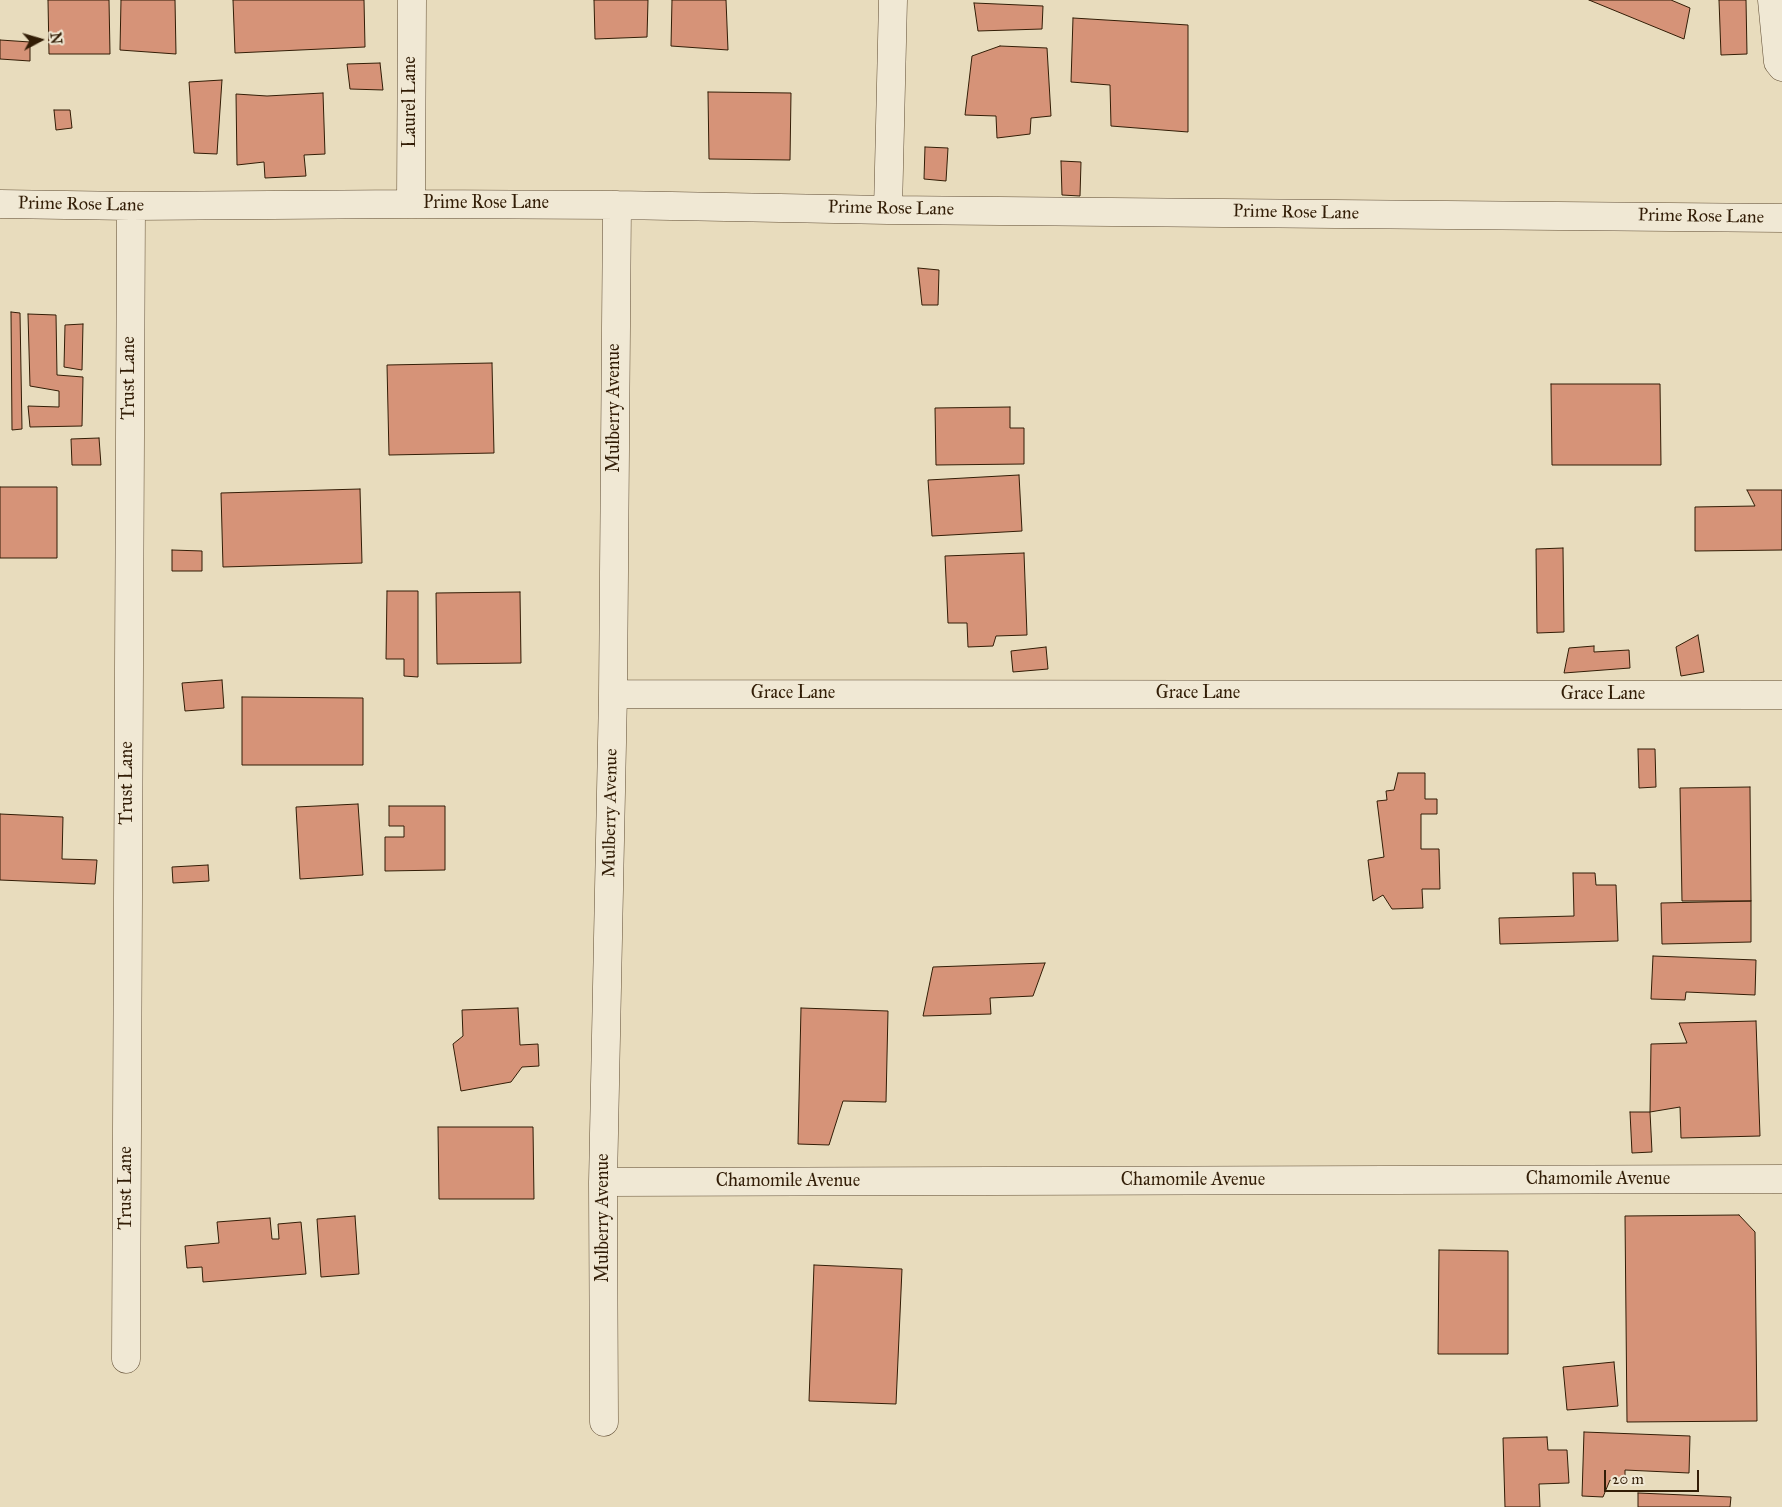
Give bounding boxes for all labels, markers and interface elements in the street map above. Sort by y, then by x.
north arrow [15,15,65,65]
text: N [46,32,64,45]
street label: Laurel Lane [400,56,422,148]
street label: Prime Rose Lane [18,193,144,217]
street label: Prime Rose Lane [423,193,549,215]
street label: Prime Rose Lane [828,197,954,221]
street label: Prime Rose Lane [1233,201,1359,225]
street label: Prime Rose Lane [1638,205,1764,229]
street label: Trust Lane [119,336,141,420]
street label: Mulberry Avenue [604,344,626,472]
street label: Grace Lane [751,683,835,705]
street label: Grace Lane [1156,683,1240,705]
street label: Grace Lane [1561,684,1645,706]
street label: Trust Lane [117,741,139,825]
street label: Mulberry Avenue [599,748,623,878]
street label: Trust Lane [116,1146,138,1230]
street label: Mulberry Avenue [593,1154,615,1282]
street label: Chamomile Avenue [1526,1169,1670,1191]
street label: Chamomile Avenue [1121,1170,1265,1192]
street label: Chamomile Avenue [716,1171,860,1193]
scale bar [1607,1460,1702,1492]
text: 20 m [1612,1470,1644,1488]

